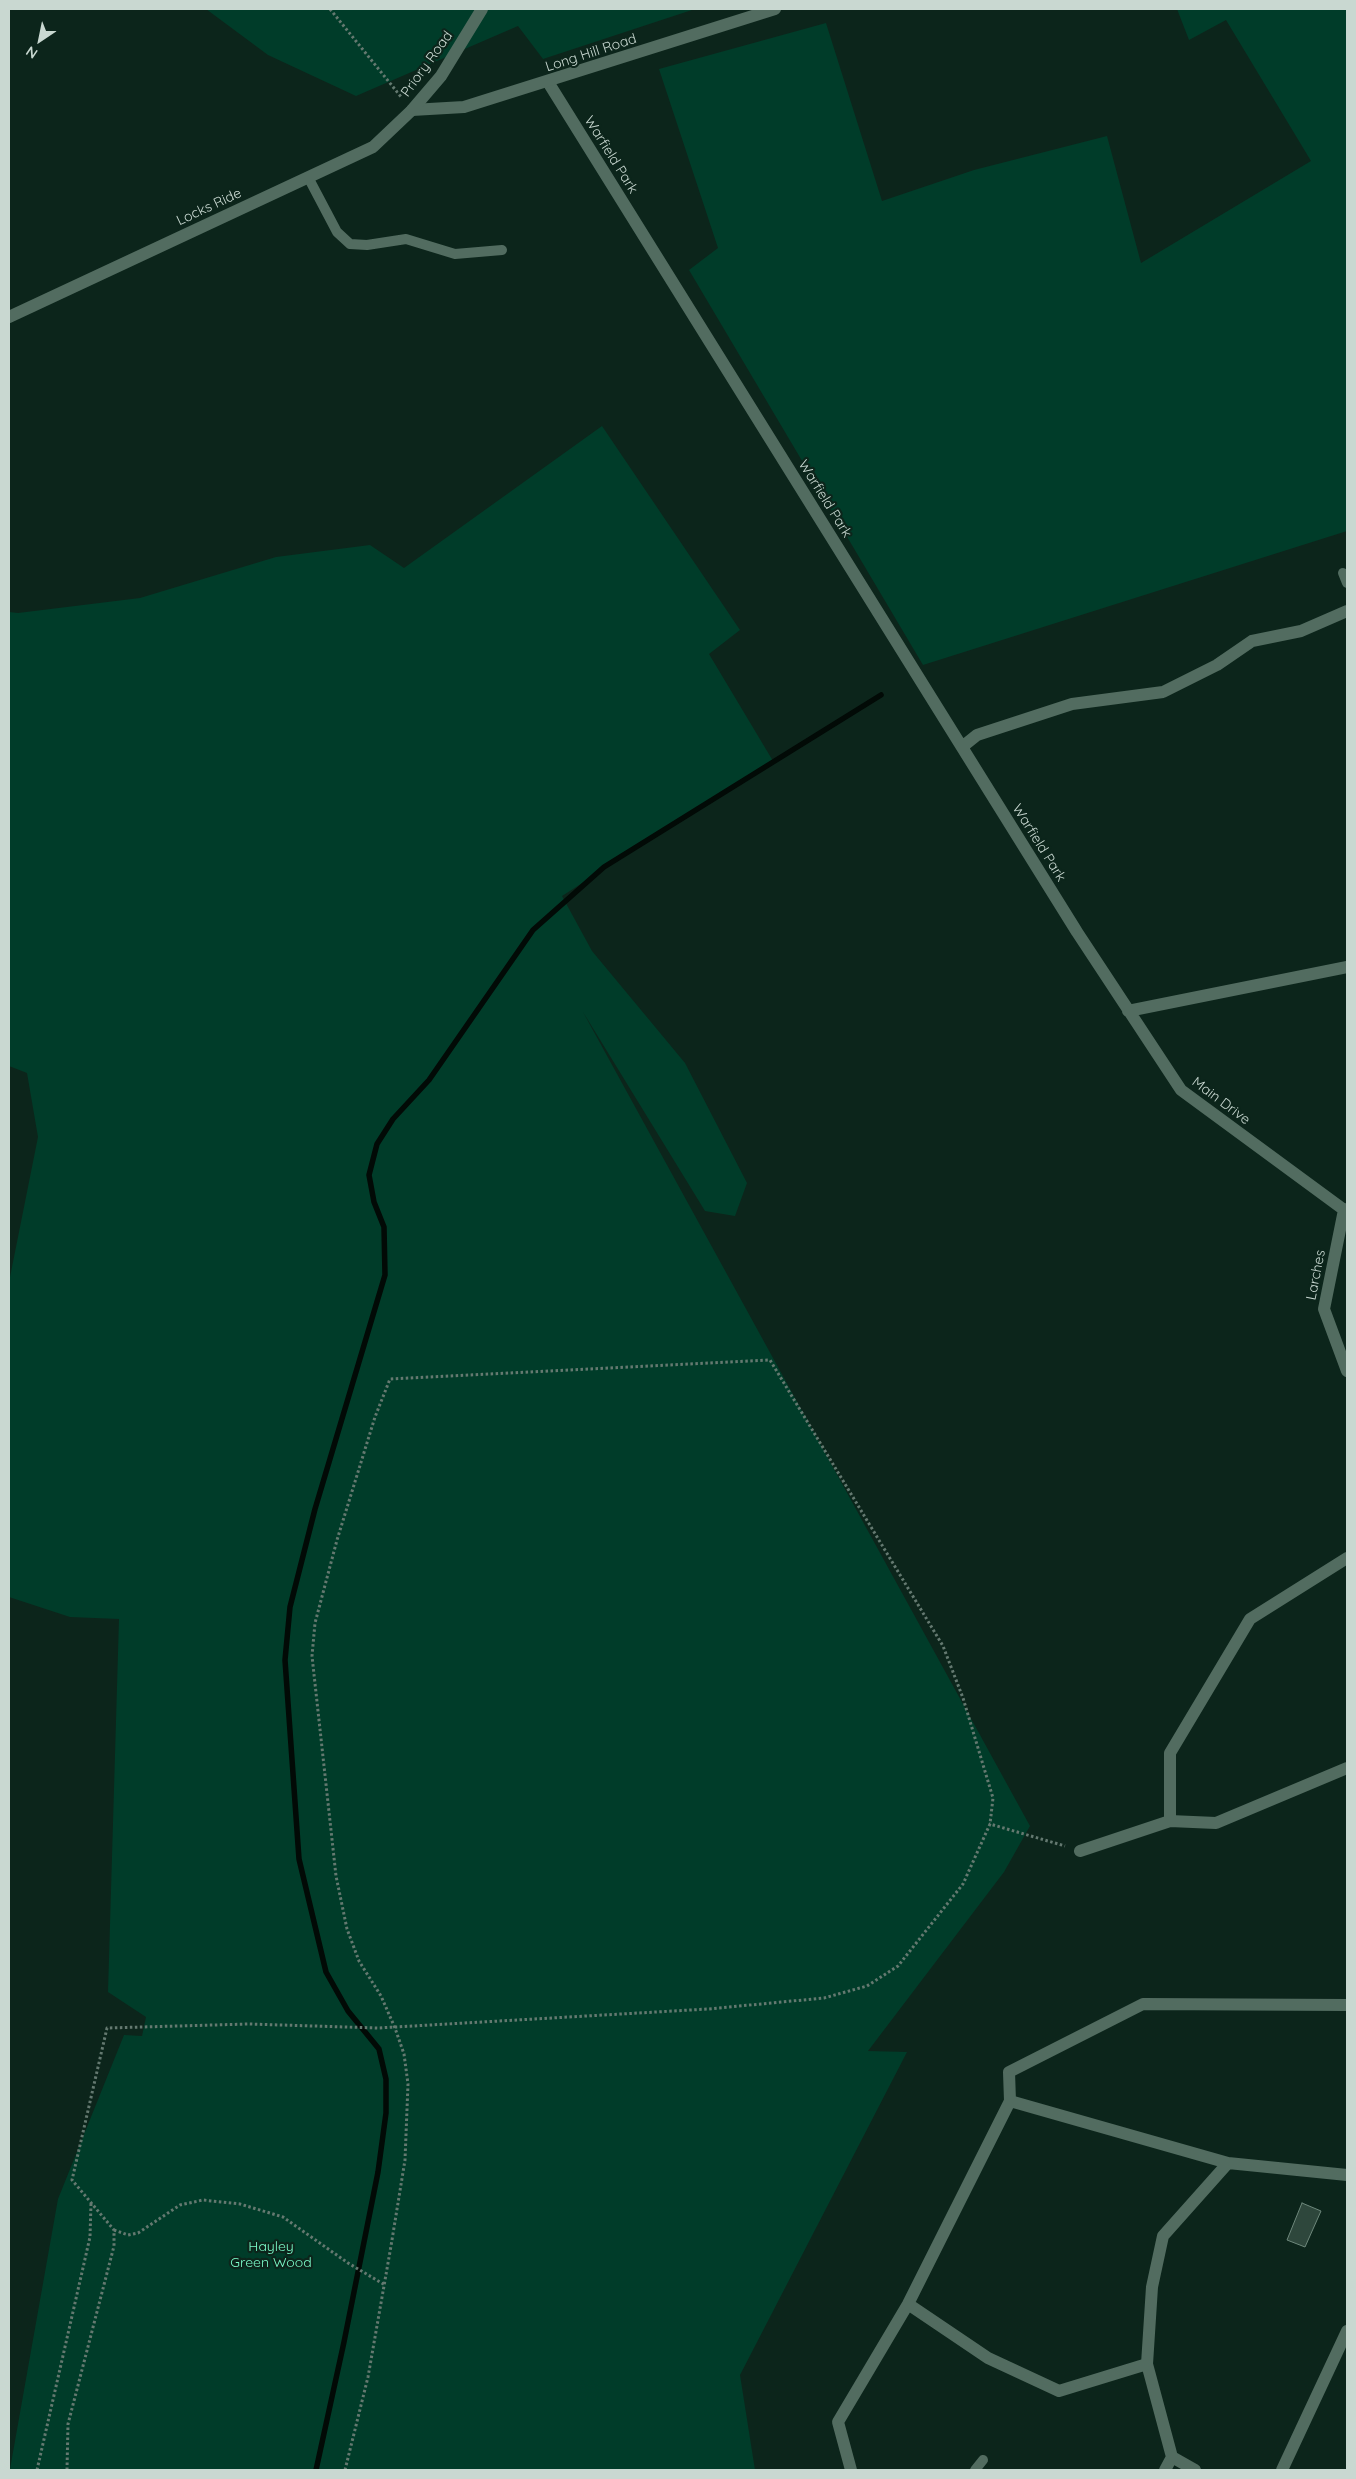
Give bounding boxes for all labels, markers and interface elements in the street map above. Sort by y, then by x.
north arrow [15,15,65,65]
street label: Priory Road [398,28,456,100]
street label: Long Hill Road [543,30,639,76]
text: N [22,42,41,63]
street label: Warfield Park [580,113,642,197]
street label: Locks Ride [174,185,244,229]
street label: Warfield Park [794,457,856,541]
street label: Warfield Park [1008,801,1070,885]
street label: Main Drive [1189,1074,1253,1128]
street label: Larches [1303,1249,1329,1301]
park label: Hayley Green Wood [230,2239,312,2272]

